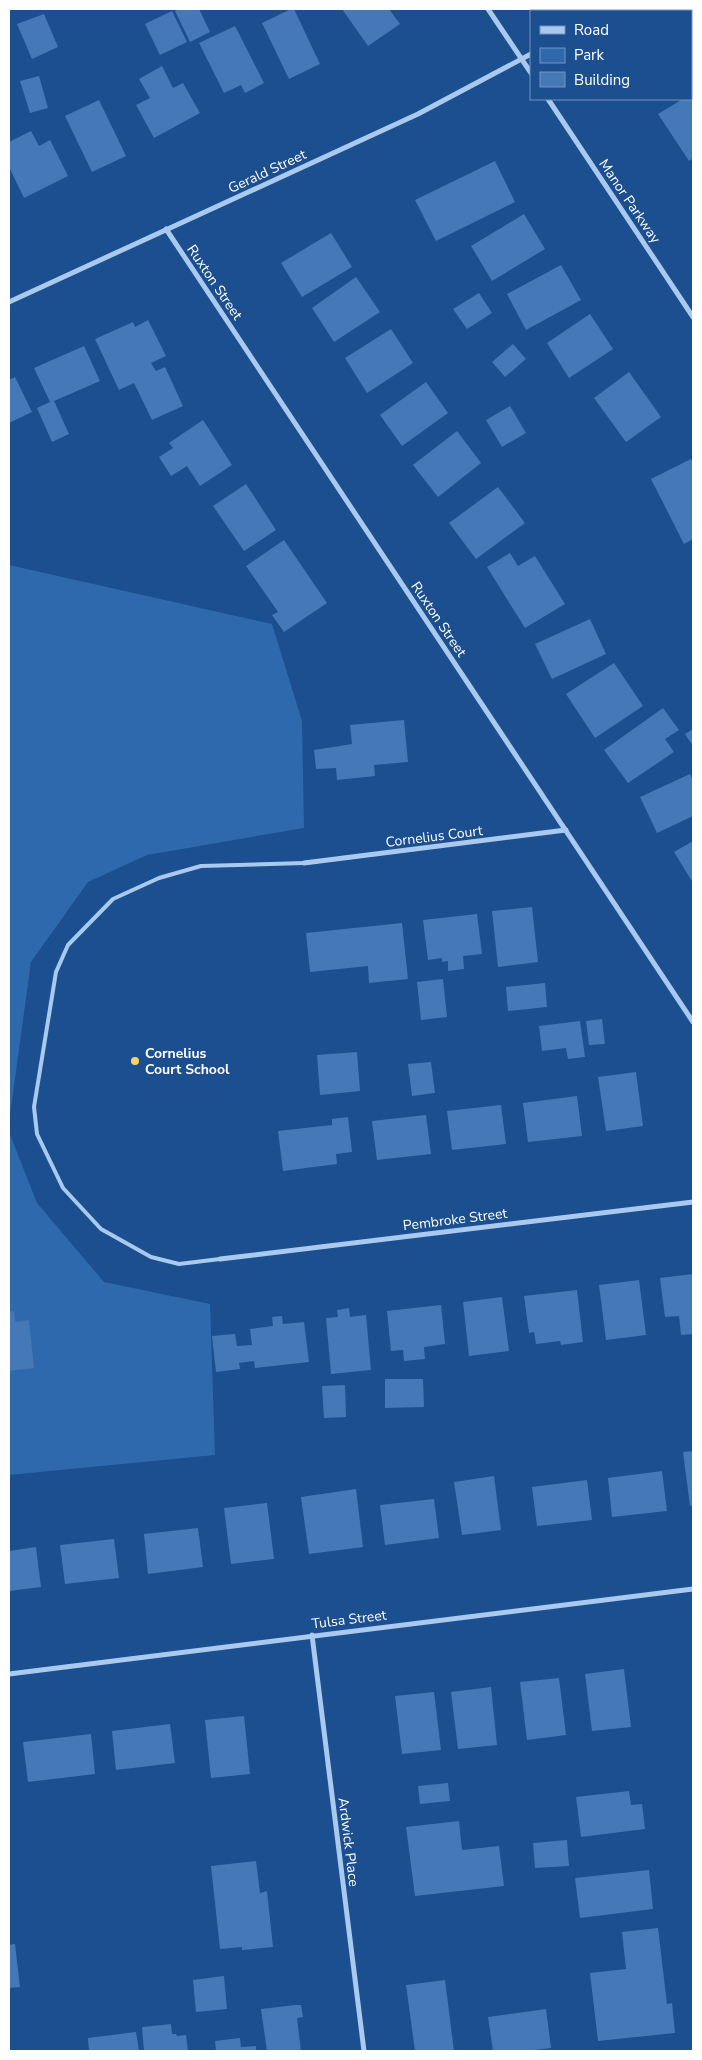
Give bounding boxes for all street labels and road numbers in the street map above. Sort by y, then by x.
street label: Gerald Street [225,145,309,198]
street label: Manor Parkway [594,155,665,248]
street label: Ruxton Street [182,241,247,324]
street label: Ruxton Street [406,578,471,661]
street label: Cornelius Court [384,821,484,852]
street label: Pembroke Street [402,1204,508,1235]
street label: Tulsa Street [311,1605,388,1634]
street label: Ardwick Place [334,1796,363,1888]

